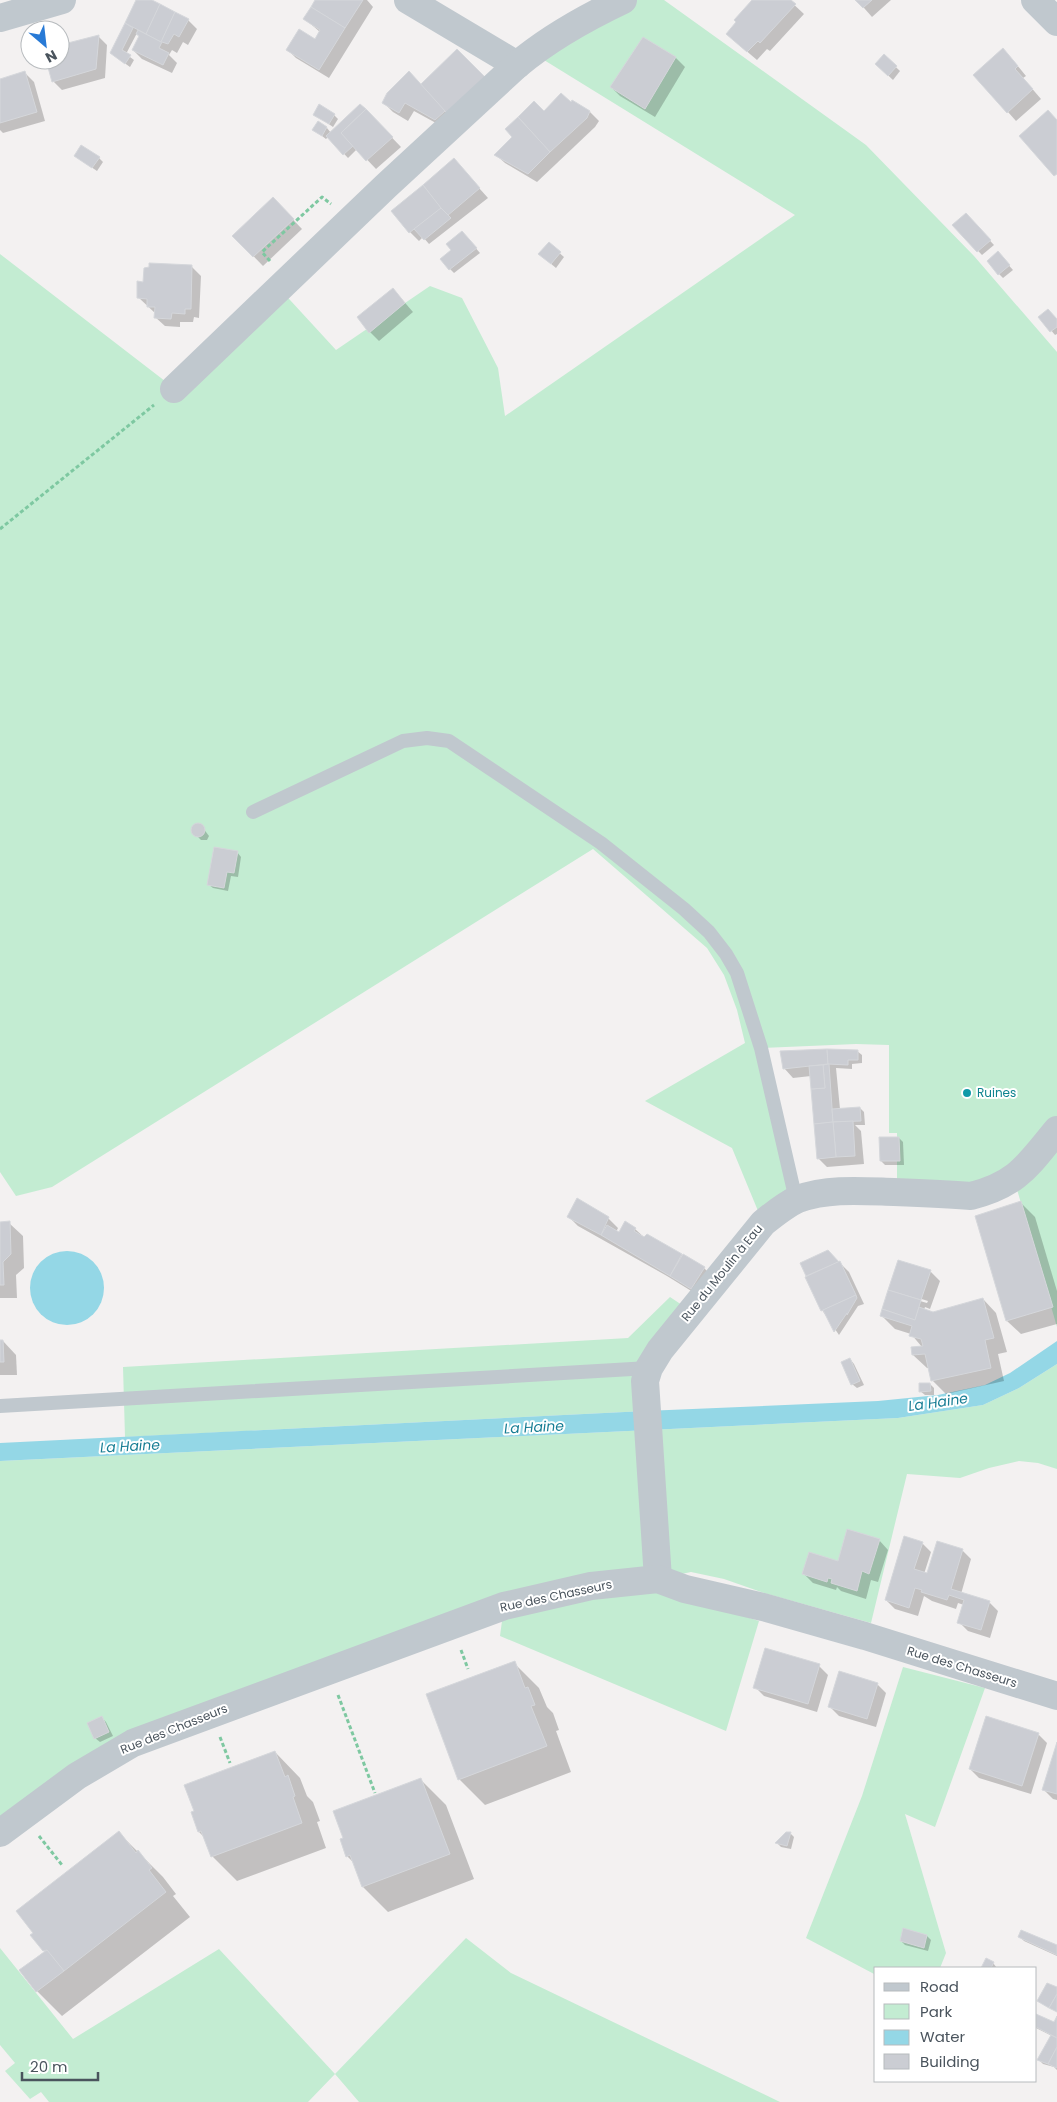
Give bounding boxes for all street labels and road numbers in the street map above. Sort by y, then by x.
street label: Rue du Moulin à Eau [677,1221,766,1325]
street label: Rue des Chasseurs [498,1575,613,1616]
street label: Rue des Chasseurs [905,1642,1019,1691]
street label: Rue des Chasseurs [118,1699,230,1758]

